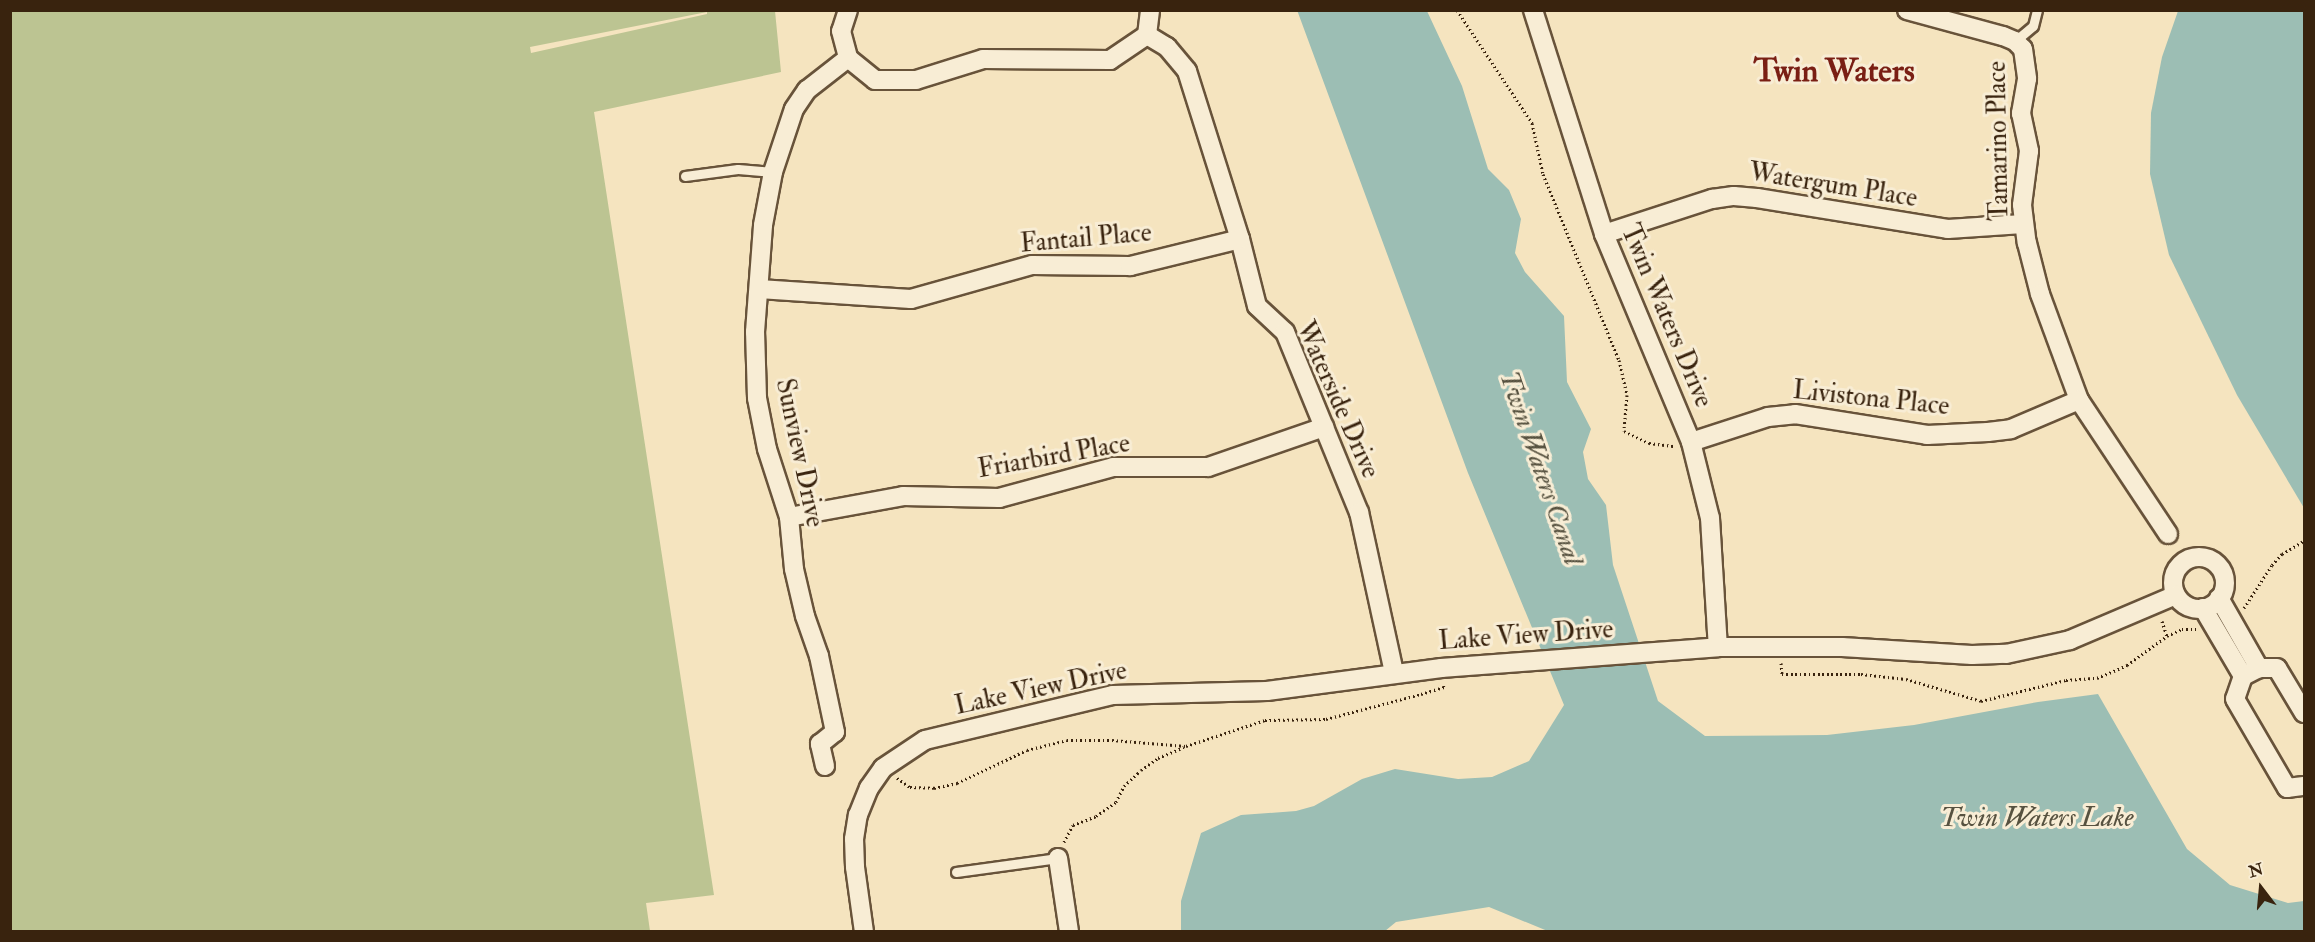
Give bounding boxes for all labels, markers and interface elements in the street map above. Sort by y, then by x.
district label: Twin Waters [1753,52,1915,90]
street label: Tamarino Place [1982,61,2016,221]
street label: Watergum Place [1747,157,1919,215]
street label: Fantail Place [1019,218,1153,260]
street label: Twin Waters Drive [1613,220,1719,412]
street label: Waterside Drive [1289,317,1385,483]
water label: Twin Waters Canal [1493,367,1589,569]
street label: Livistona Place [1791,375,1951,423]
street label: Sunview Drive [768,376,830,530]
street label: Friarbird Place [975,428,1133,486]
street label: Lake View Drive [1438,614,1614,658]
street label: Lake View Drive [952,656,1130,722]
water label: Twin Waters Lake [1940,802,2134,834]
north arrow [2231,858,2291,918]
text: N [2246,859,2266,882]

